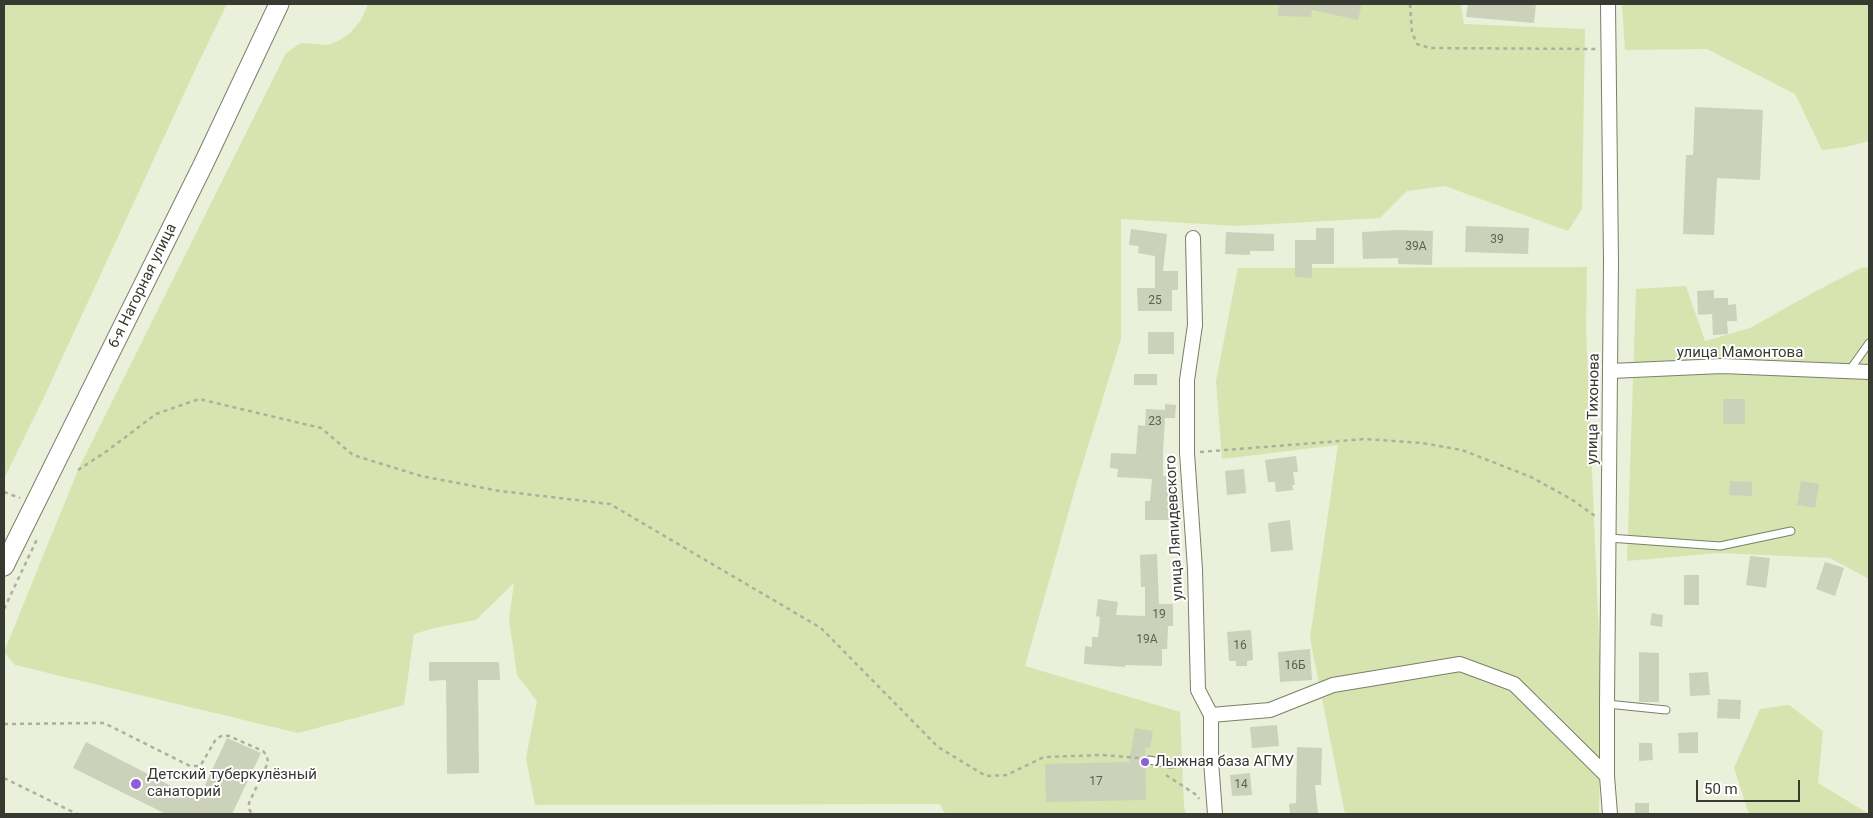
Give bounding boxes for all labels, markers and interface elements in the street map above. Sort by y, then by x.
street label: 6-я Нагорная улица [105,221,181,351]
house number: 39 [1490,233,1504,247]
house number: 39А [1405,240,1427,254]
house number: 25 [1148,294,1162,308]
street label: улица Мамонтова [1677,344,1803,362]
street label: улица Тихонова [1584,353,1604,465]
house number: 23 [1148,415,1162,429]
street label: улица Ляпидевского [1162,455,1188,601]
house number: 19 [1152,608,1166,622]
house number: 19А [1136,633,1158,647]
house number: 16 [1233,639,1247,653]
house number: 16Б [1284,659,1306,673]
place label: Лыжная база АГМУ [1155,753,1294,771]
marker: Лыжная база АГМУ [1139,756,1151,768]
place label: Детский туберкулёзный санаторий [147,766,317,801]
scale bar [1698,770,1802,802]
house number: 17 [1089,775,1103,789]
marker: Детский туберкулёзный санаторий [129,777,143,791]
house number: 14 [1234,778,1248,792]
text: 50 m [1704,780,1738,798]

